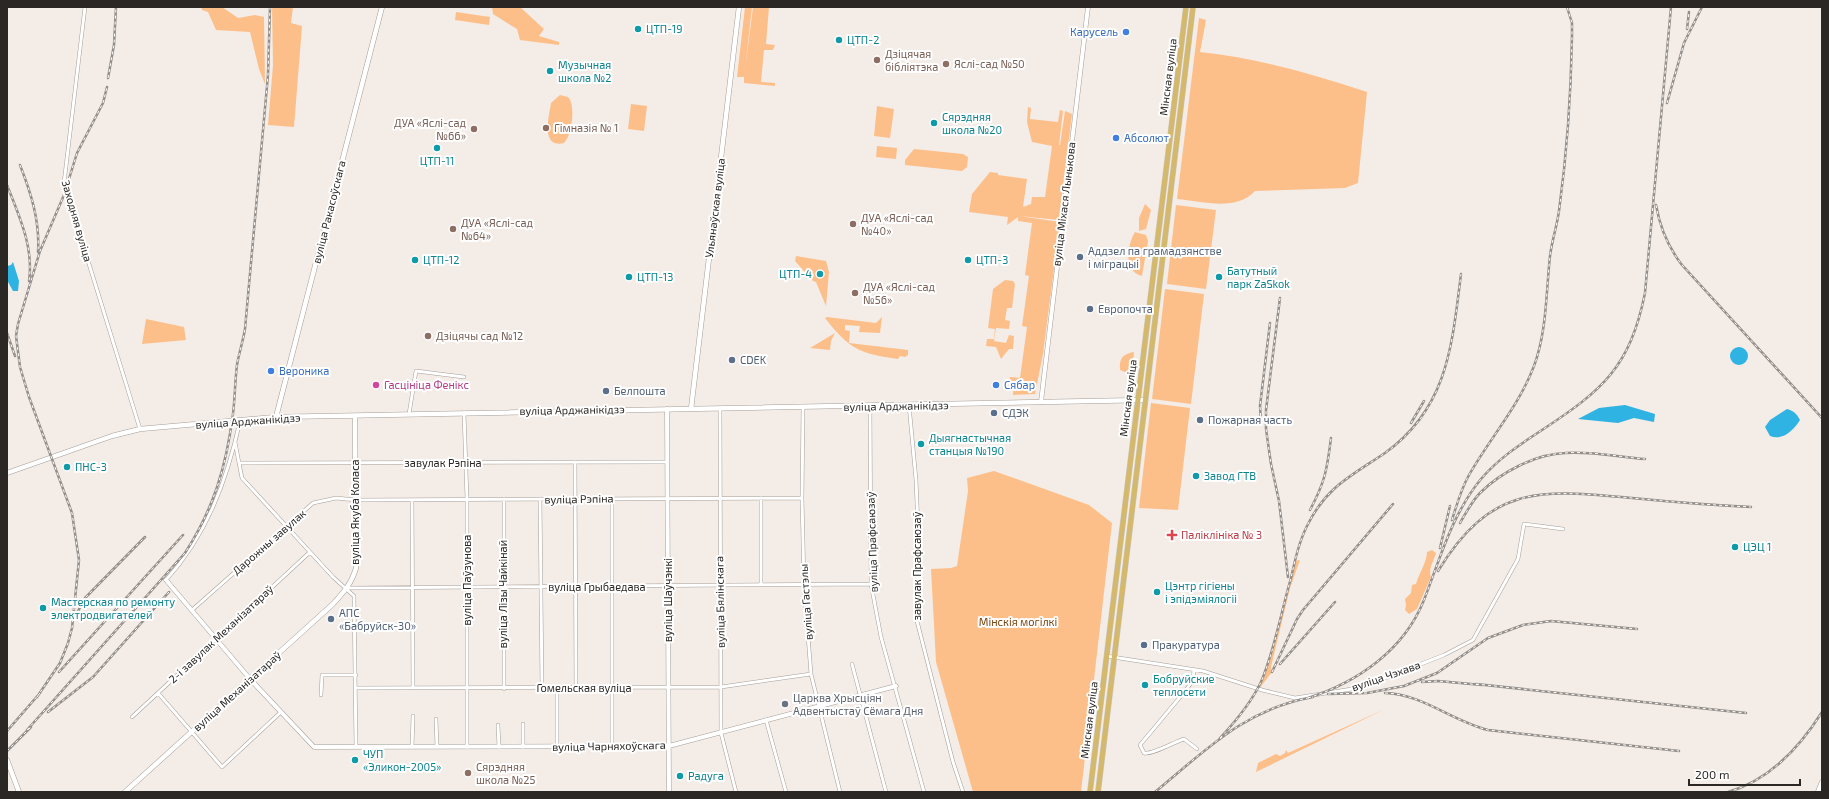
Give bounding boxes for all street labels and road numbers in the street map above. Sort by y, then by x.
street label: Мінская вуліца [1156,38,1180,116]
street label: вуліца Міхася Лынькова [1049,141,1079,267]
street label: Ульянаўская вуліца [702,157,728,259]
street label: вуліца Ракасоўскага [309,159,349,265]
street label: Заходняя вуліца [59,179,95,263]
street label: Мінская вуліца [1116,359,1140,437]
street label: вуліца Арджанікідзэ [843,398,949,414]
street label: вуліца Арджанікідзэ [519,402,625,418]
street label: вуліца Арджанікідзэ [195,410,301,432]
street label: завулак Рэпіна [404,456,482,470]
street label: вуліца Якуба Коласа [348,459,362,565]
street label: вуліца Рэпіна [544,491,614,507]
street label: вуліца Прафсаюзаў [863,491,881,593]
street label: Дарожны завулак [229,506,309,578]
street label: завулак Прафсаюзаў [910,511,924,621]
street label: вуліца Паўзунова [460,535,474,625]
street label: вуліца Лізы Чайкінай [496,540,510,648]
street label: вуліца Бялінскага [712,556,728,648]
street label: вуліца Шаўчэнкі [661,558,675,642]
street label: вуліца Гастэлы [796,563,816,641]
street label: вуліца Грыбаедава [548,580,646,594]
street label: 2-і завулак Механізатараў [166,582,276,686]
street label: вуліца Механізатараў [190,648,284,734]
street label: вуліца Чэхава [1350,658,1422,694]
street label: Гомельская вуліца [536,681,632,695]
street label: Мінская вуліца [1077,681,1101,759]
street label: вуліца Чарняхоўскага [552,738,666,754]

